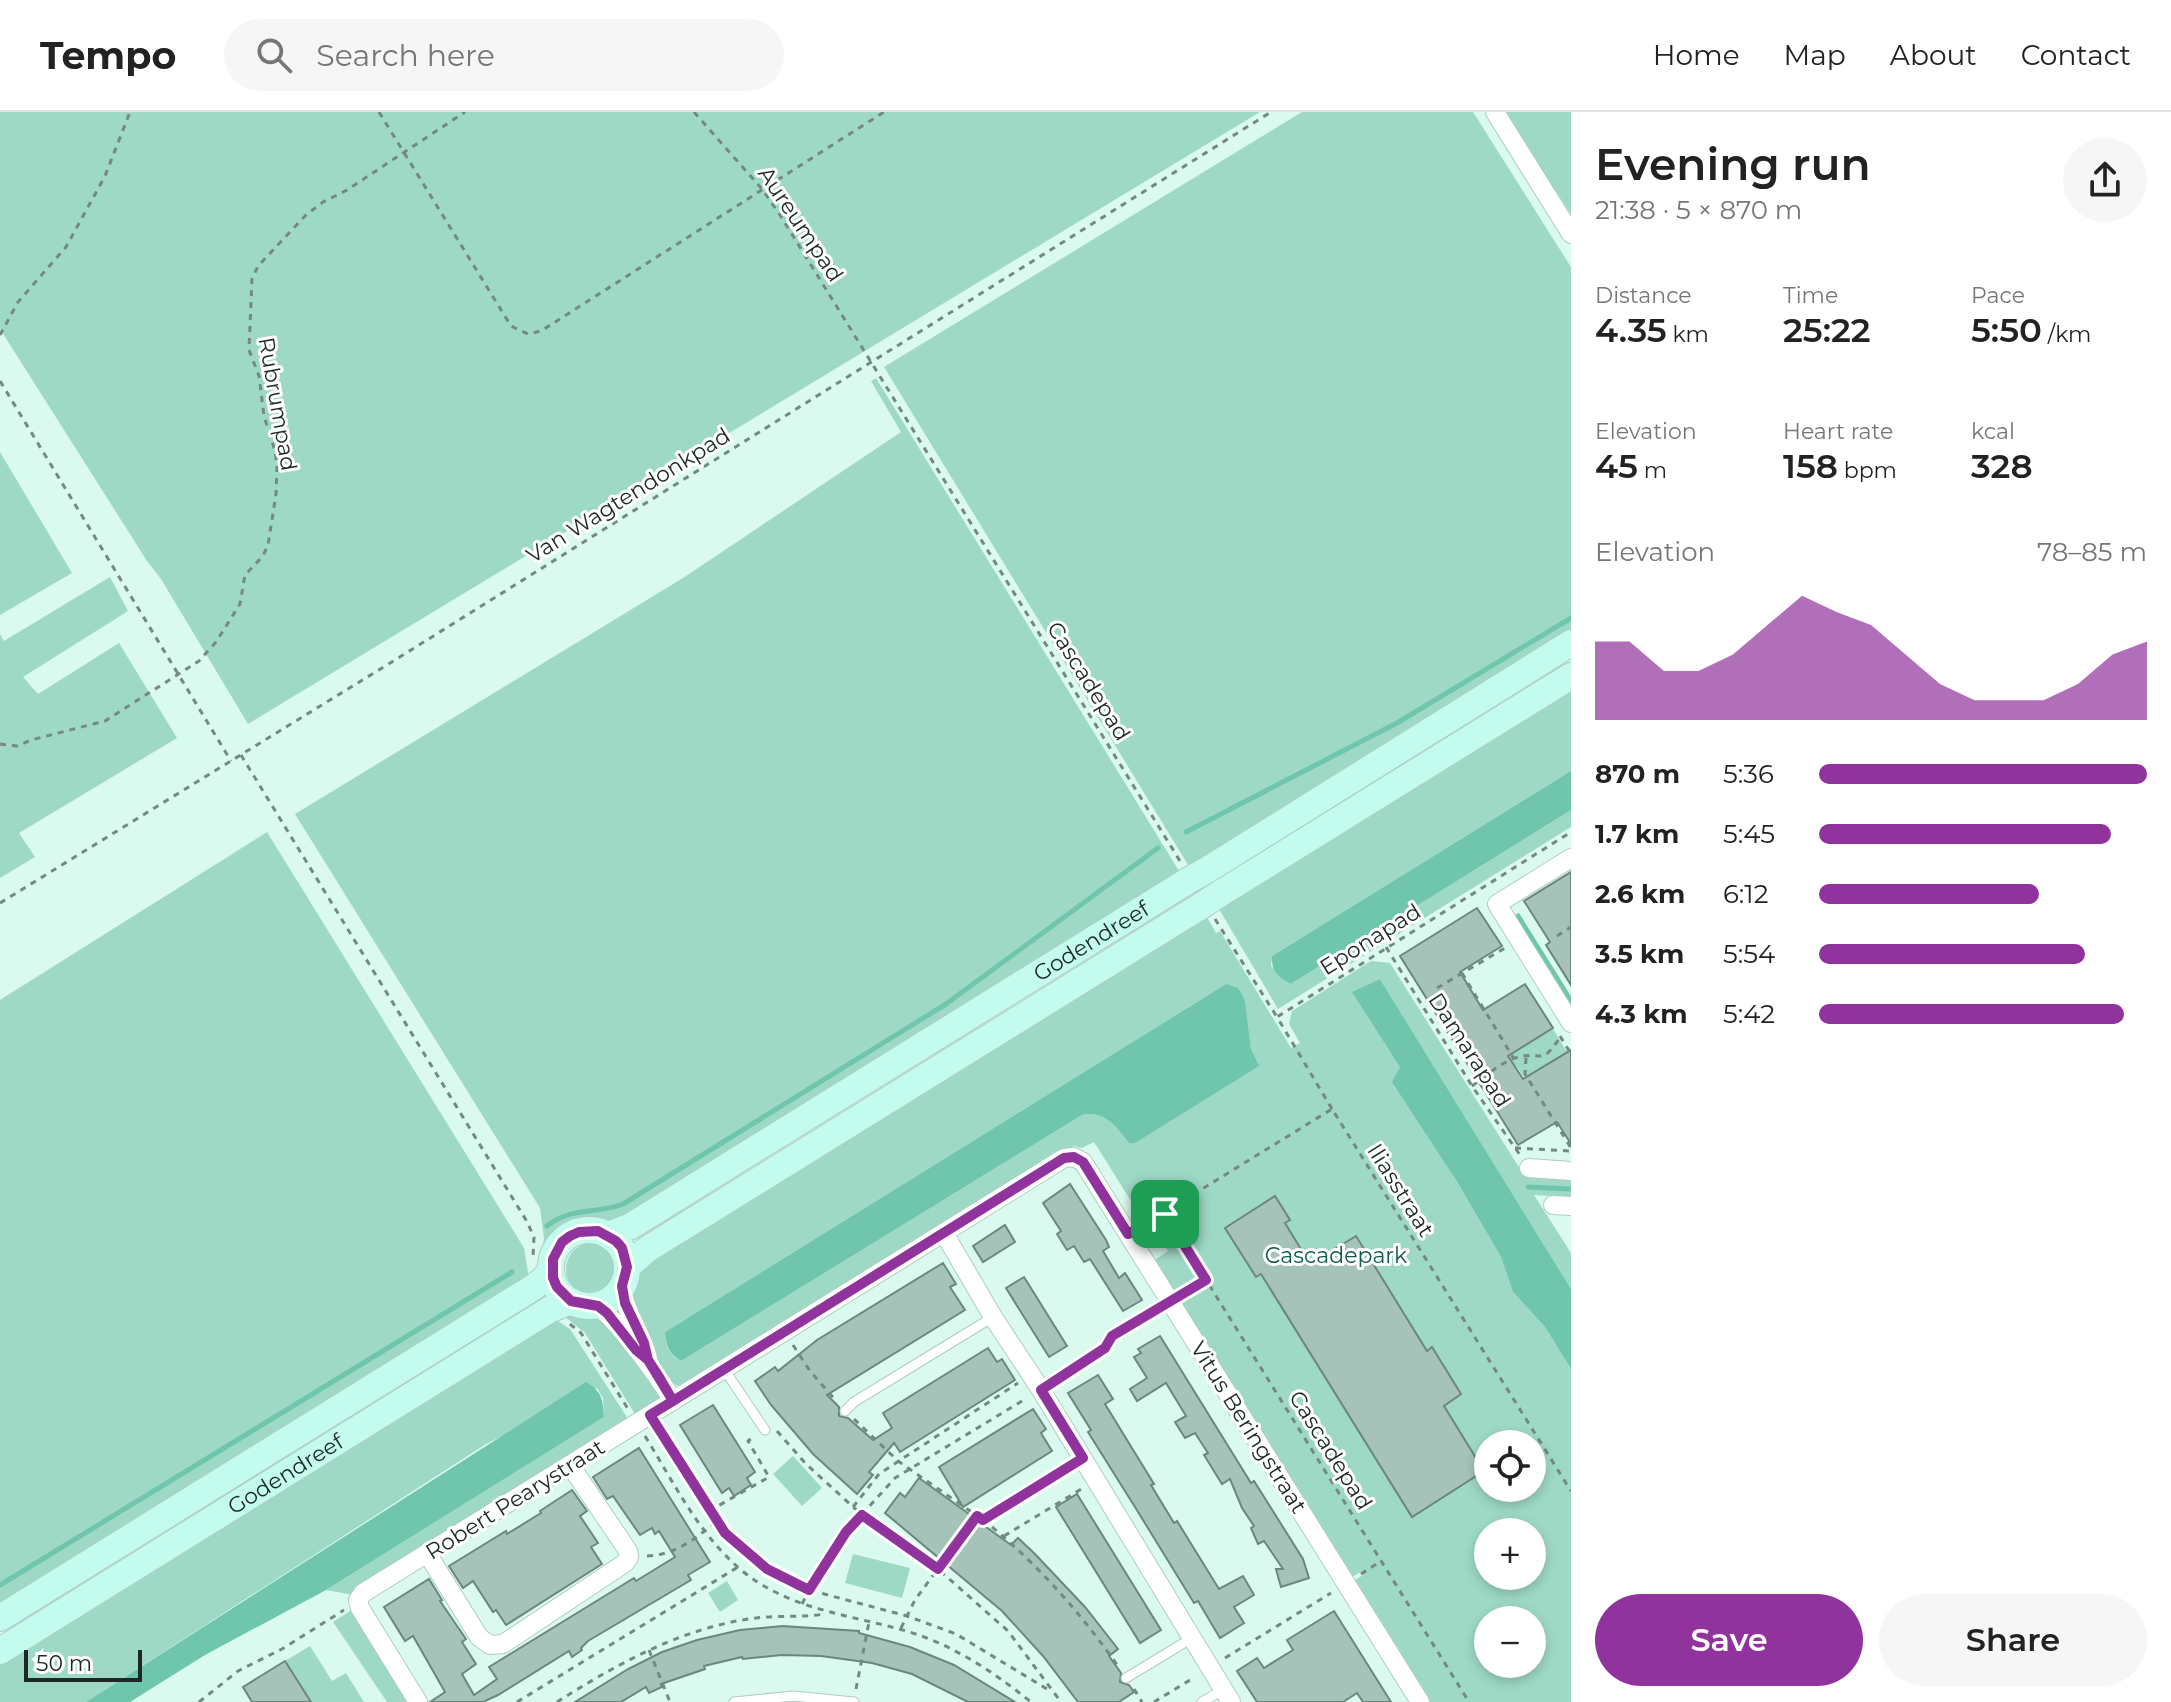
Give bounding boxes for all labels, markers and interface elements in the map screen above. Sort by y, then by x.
search box [224,19,784,91]
text: Tempo [40,32,176,79]
icon: search [252,33,296,77]
text: Search here [316,37,495,74]
text: Home [1653,38,1740,72]
text: Map [1784,38,1846,72]
text: About [1890,38,1977,72]
text: Contact [2021,38,2131,72]
text: Evening run [1595,137,1871,191]
button: share [2063,138,2147,222]
street label: Aureumpad [752,162,849,287]
text: 21:38 · 5 × 870 m [1595,194,1802,226]
text: Distance [1595,282,1692,309]
text: Time [1783,282,1838,309]
text: Pace [1971,282,2025,309]
text: 4.35 [1595,309,1667,351]
text: 25:22 [1783,309,1871,351]
text: 5:50 [1971,309,2042,351]
text: km [1667,321,1709,348]
text: /km [2042,321,2091,348]
street label: Rubrumpad [252,335,303,473]
text: Elevation [1595,418,1697,445]
text: Heart rate [1783,418,1893,445]
text: kcal [1971,418,2015,445]
street label: Van Wagtendonkpad [521,422,735,569]
text: 45 [1595,445,1638,487]
text: 158 [1783,445,1838,487]
text: 328 [1971,445,2033,487]
text: m [1638,457,1667,484]
text: bpm [1838,457,1897,484]
text: Elevation [1595,536,1715,568]
text: 78–85 m [2037,536,2147,568]
street label: Cascadepad [1041,617,1136,746]
text: 870 m [1595,758,1680,790]
text: 5:36 [1723,758,1774,790]
text: 1.7 km [1595,818,1679,850]
text: 5:45 [1723,818,1775,850]
text: 2.6 km [1595,878,1685,910]
text: 6:12 [1723,878,1769,910]
street label: Godendreef [1028,894,1156,987]
street label: Eponapad [1315,898,1426,981]
text: 3.5 km [1595,938,1684,970]
text: 5:54 [1723,938,1775,970]
street label: Damarapad [1423,988,1517,1113]
text: 4.3 km [1595,998,1687,1030]
text: 5:42 [1723,998,1775,1030]
street label: Iliasstraat [1361,1139,1440,1242]
pin [1131,1180,1199,1248]
icon: arrive [1143,1192,1187,1236]
park label: Cascadepark [1265,1242,1408,1269]
street label: Vitus Beringstraat [1185,1336,1312,1518]
street label: Cascadepad [1283,1386,1378,1515]
street label: Godendreef [223,1427,350,1520]
map controls [1474,1430,1546,1678]
button: locate [1474,1430,1546,1502]
street label: Robert Pearystraat [421,1433,610,1565]
button: + [1474,1518,1546,1590]
button: Save [1595,1594,1863,1686]
button: Share [1879,1594,2147,1686]
button: − [1474,1606,1546,1678]
scale bar [24,1646,142,1682]
text: 50 m [36,1650,92,1677]

